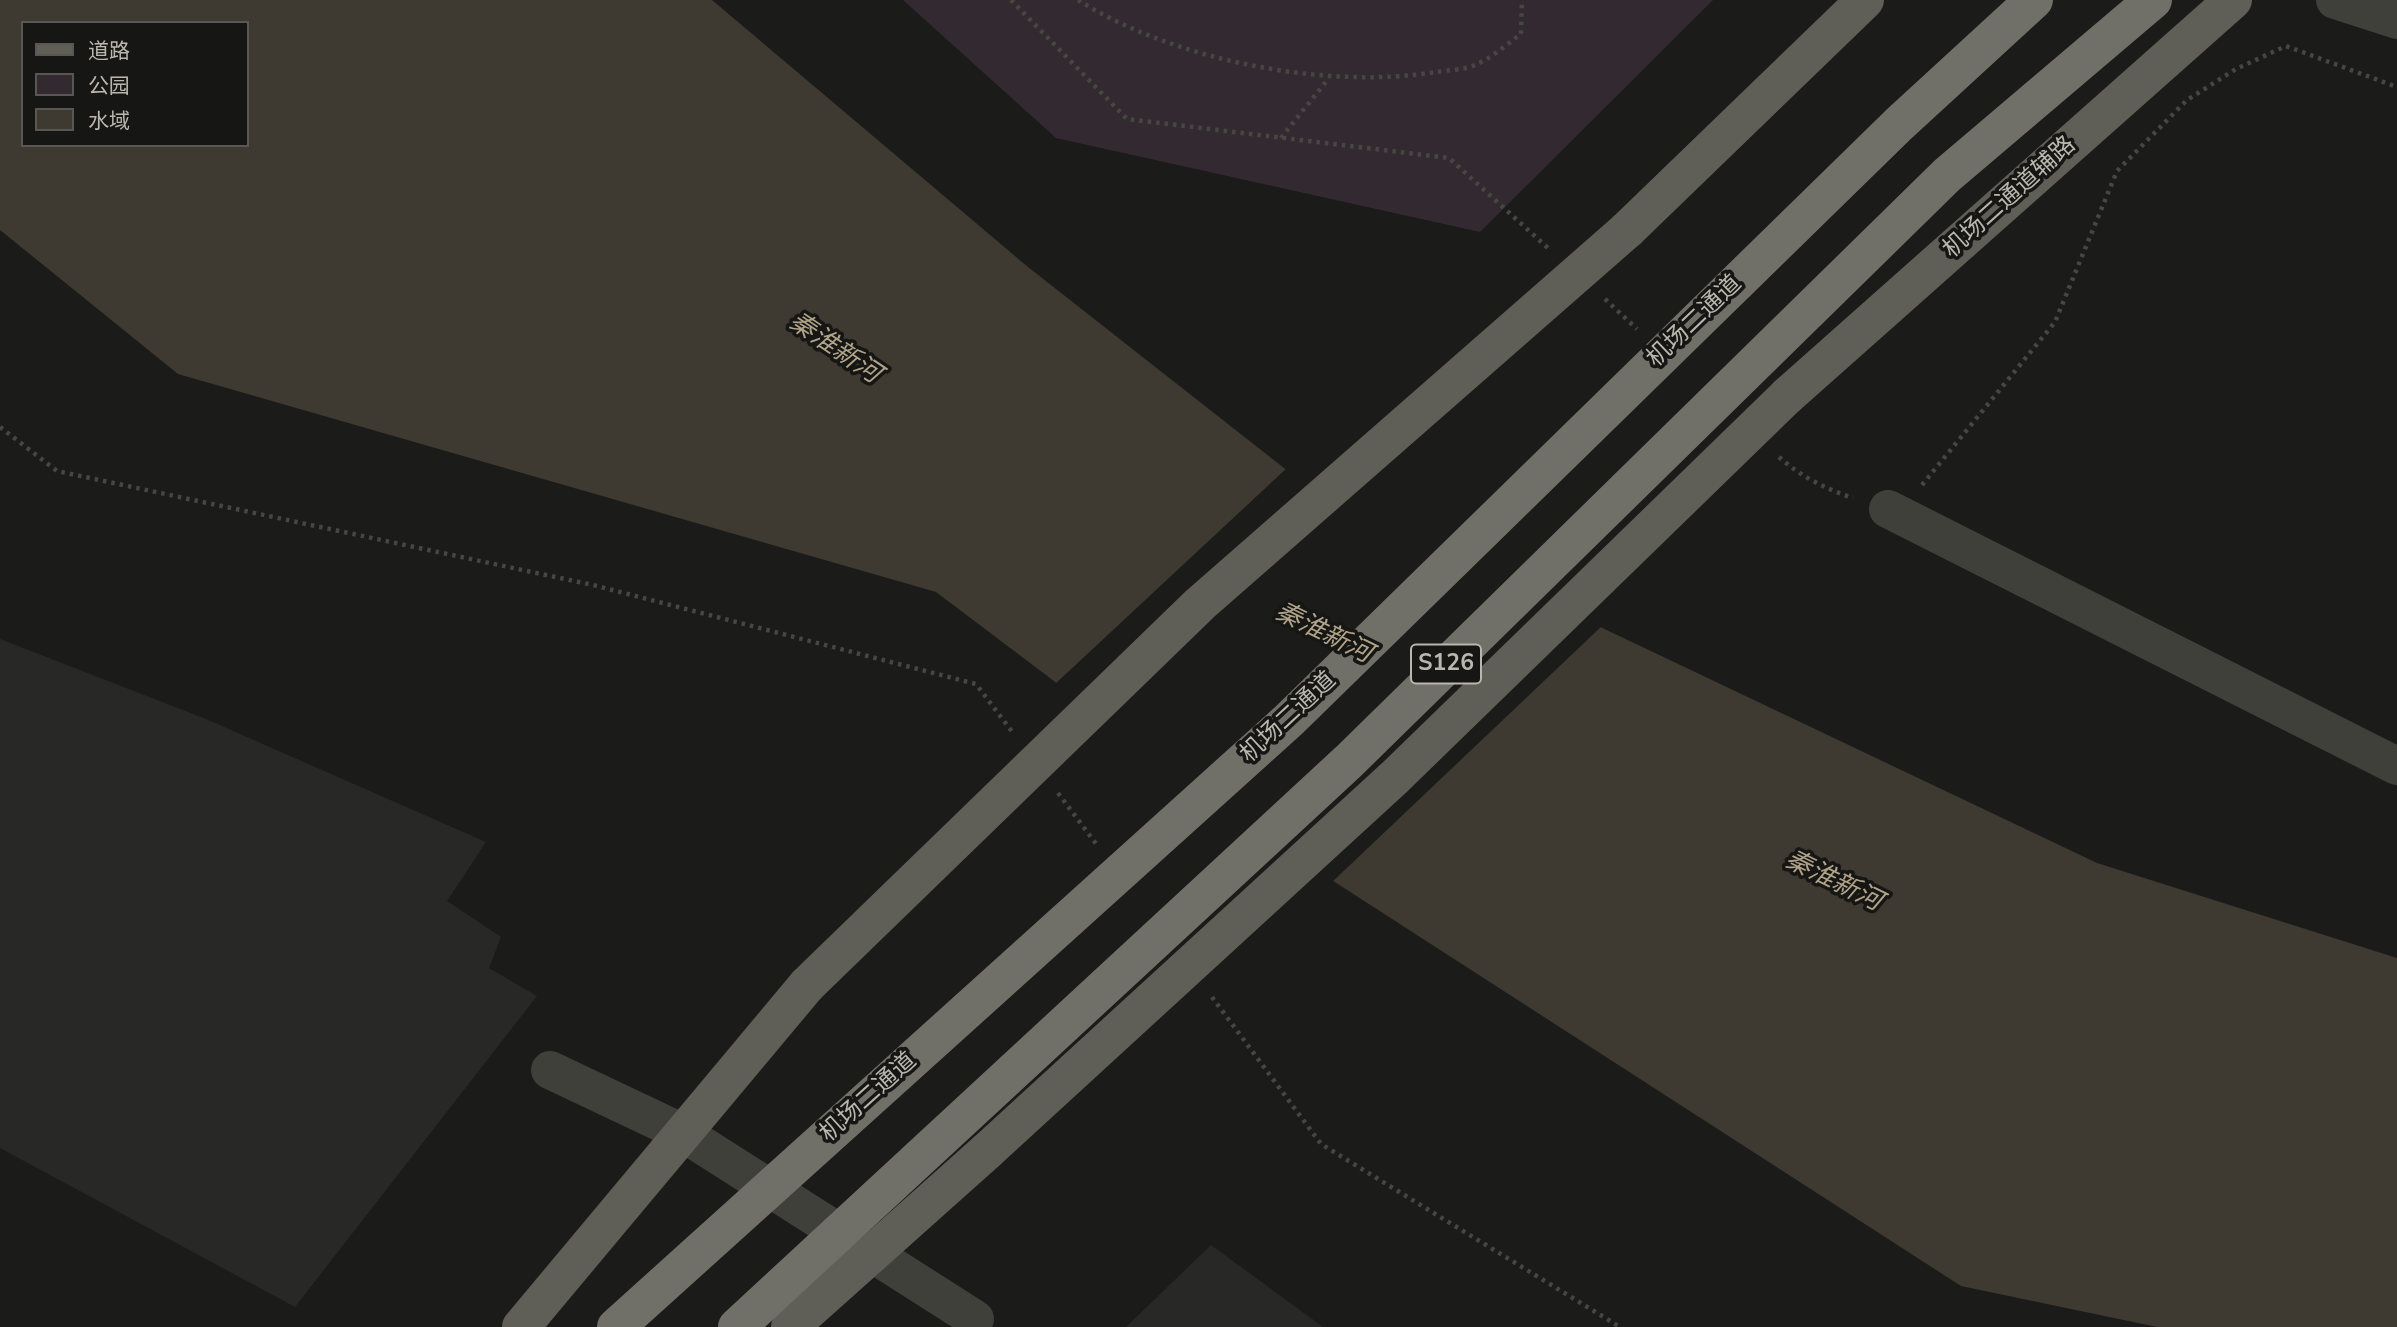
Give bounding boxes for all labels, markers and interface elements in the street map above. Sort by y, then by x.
legend [21,21,248,147]
text: 道路 [88,37,130,65]
text: 公园 [88,72,130,100]
text: 水域 [88,107,130,135]
street label: 机场二通道辅路 [1938,131,2082,265]
street label: 机场二通道 [1642,270,1748,374]
water label: 秦淮新河 [782,307,886,391]
water label: 秦淮新河 [1269,597,1377,671]
road number: S126 [1411,644,1481,684]
street label: 机场二通道 [1235,667,1343,769]
water label: 秦淮新河 [1779,845,1887,919]
street label: 机场二通道 [815,1047,923,1149]

